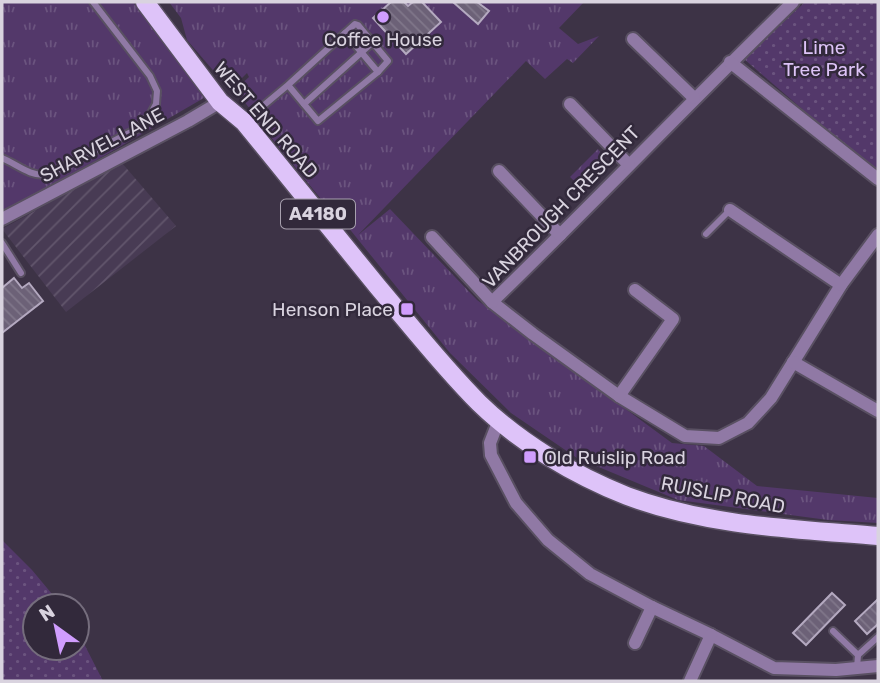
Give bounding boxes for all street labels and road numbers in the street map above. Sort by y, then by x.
street label: WEST END ROAD [209,57,323,183]
street label: SHARVEL LANE [36,103,168,187]
street label: VANBROUGH CRESCENT [477,121,645,293]
road number: A4180 [281,200,355,229]
street label: RUISLIP ROAD [659,472,787,518]

